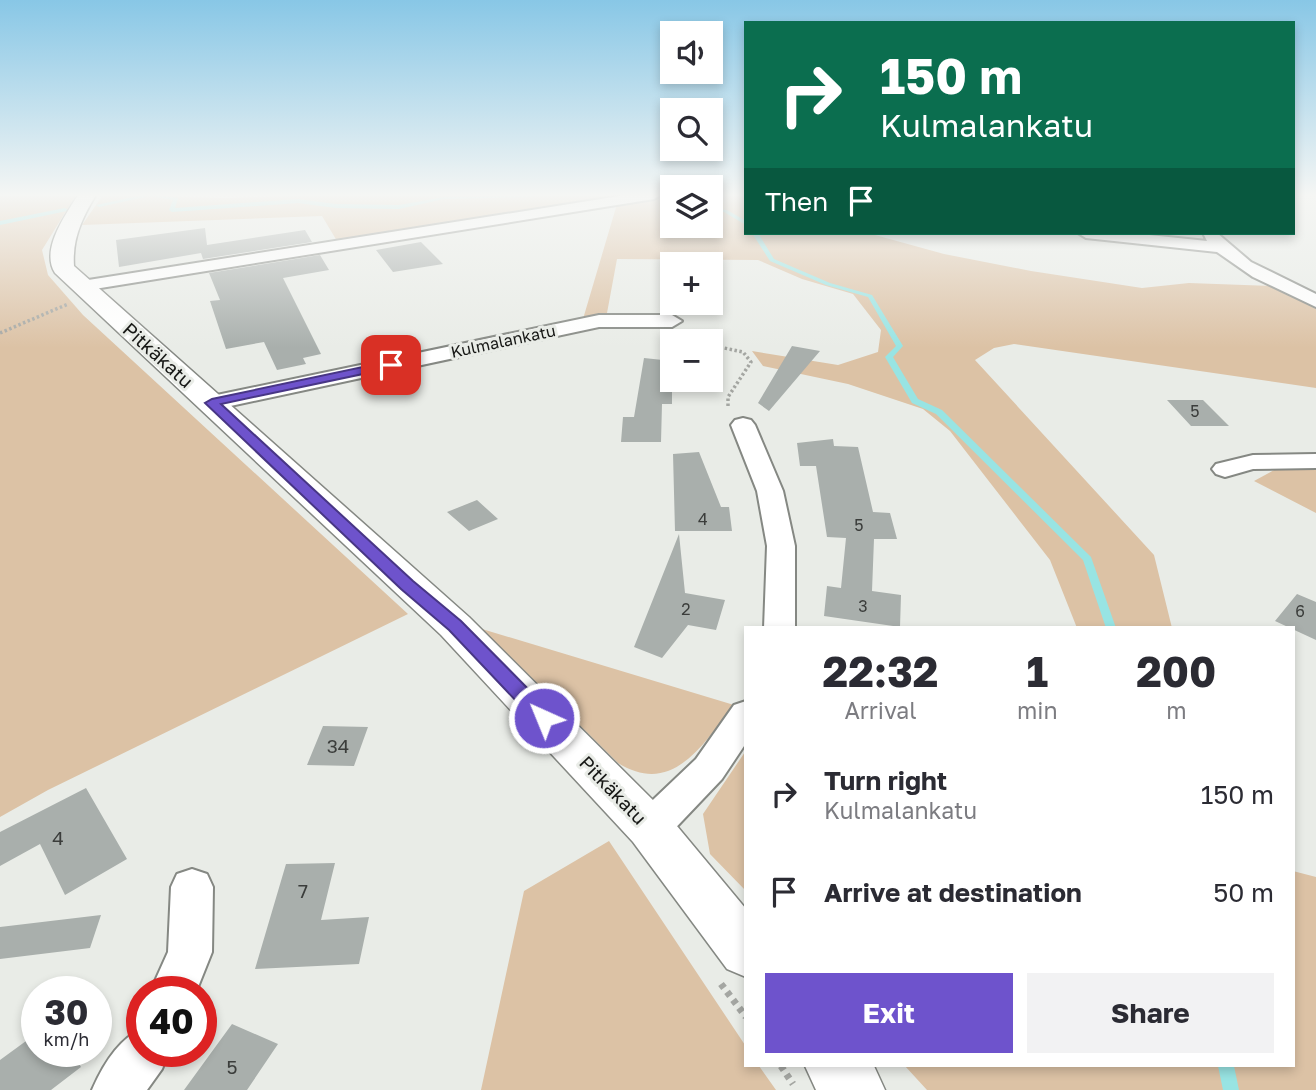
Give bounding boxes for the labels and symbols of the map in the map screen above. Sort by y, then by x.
street label: Pitkäkatu [118,317,198,392]
street label: Kulmalankatu [449,320,557,362]
pin [361,335,421,395]
house number: 5 [1190,401,1200,421]
house number: 4 [698,509,708,529]
house number: 5 [854,515,864,535]
house number: 3 [858,596,868,616]
house number: 2 [681,599,691,619]
house number: 6 [1295,601,1305,621]
position arrow [507,681,581,755]
house number: 34 [327,734,349,757]
street label: Pitkäkatu [575,751,652,829]
house number: 4 [52,826,64,849]
house number: 7 [298,879,308,902]
speed limit sign: 40 [126,976,217,1067]
house number: 5 [226,1055,238,1078]

